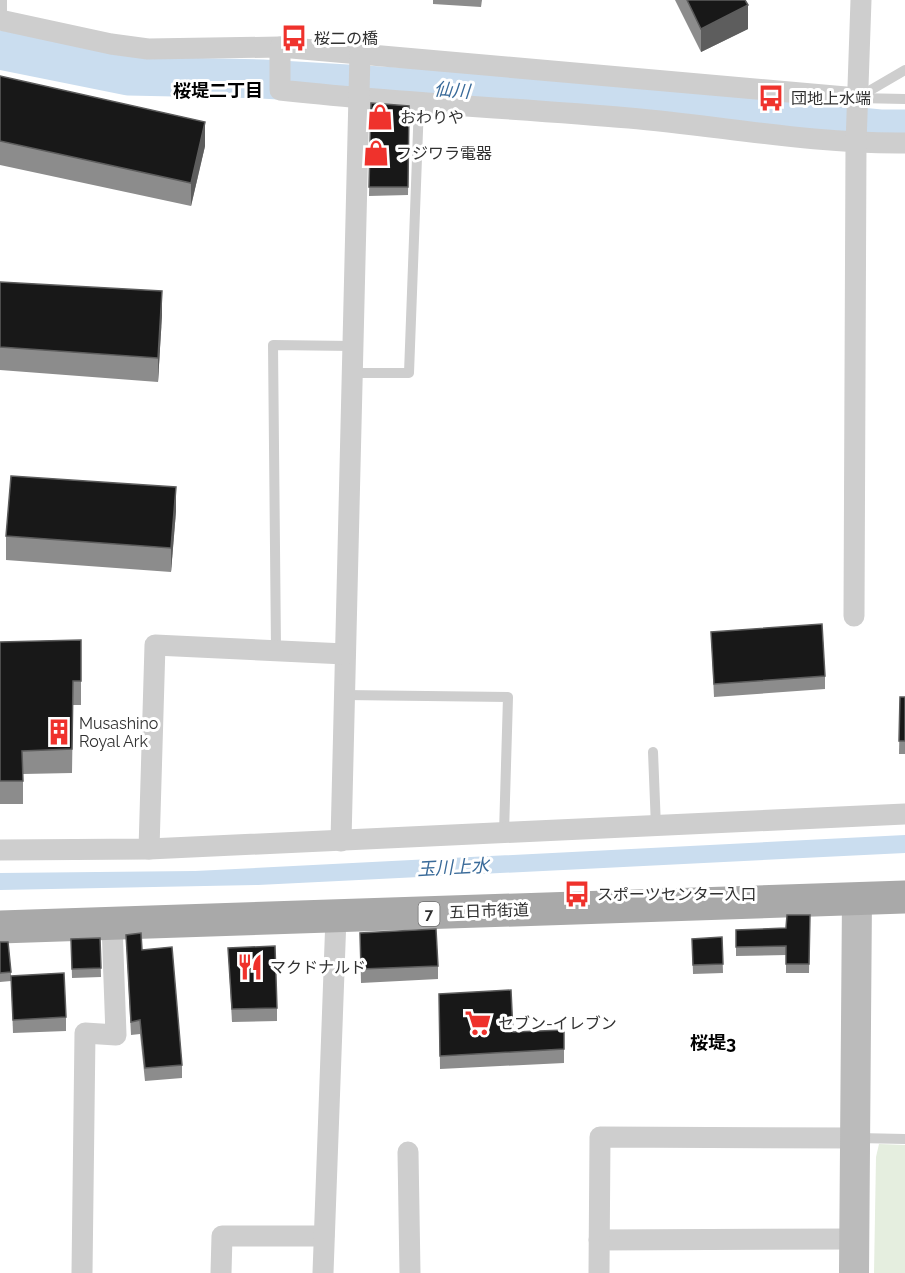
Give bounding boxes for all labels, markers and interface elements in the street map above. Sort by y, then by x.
bus stop icon: 桜二の橋 [279,23,309,53]
place label: 桜二の橋 [314,29,378,48]
water label: 仙川 [433,78,473,102]
district label: 桜堤二丁目 [173,80,263,101]
bus stop icon: 団地上水端 [756,83,786,113]
place label: 団地上水端 [791,89,871,108]
shop icon: おわりや [365,102,395,132]
place label: おわりや [400,108,464,127]
shop icon: フジワラ電器 [361,138,391,168]
place label: フジワラ電器 [396,144,492,163]
place label: Musashino Royal Ark [79,714,158,751]
building icon: Musashino Royal Ark [44,717,74,747]
water label: 玉川上水 [416,855,491,879]
bus stop icon: スポーツセンター入口 [562,879,592,909]
place label: スポーツセンター入口 [597,885,757,904]
street label: 五日市街道 [449,900,529,922]
road number: 7 [418,902,440,926]
restaurant icon: マクドナルド [235,952,265,982]
place label: マクドナルド [270,958,366,977]
supermarket icon: セブン-イレブン [463,1008,493,1038]
place label: セブン-イレブン [498,1014,617,1033]
district label: 桜堤3 [690,1032,736,1053]

